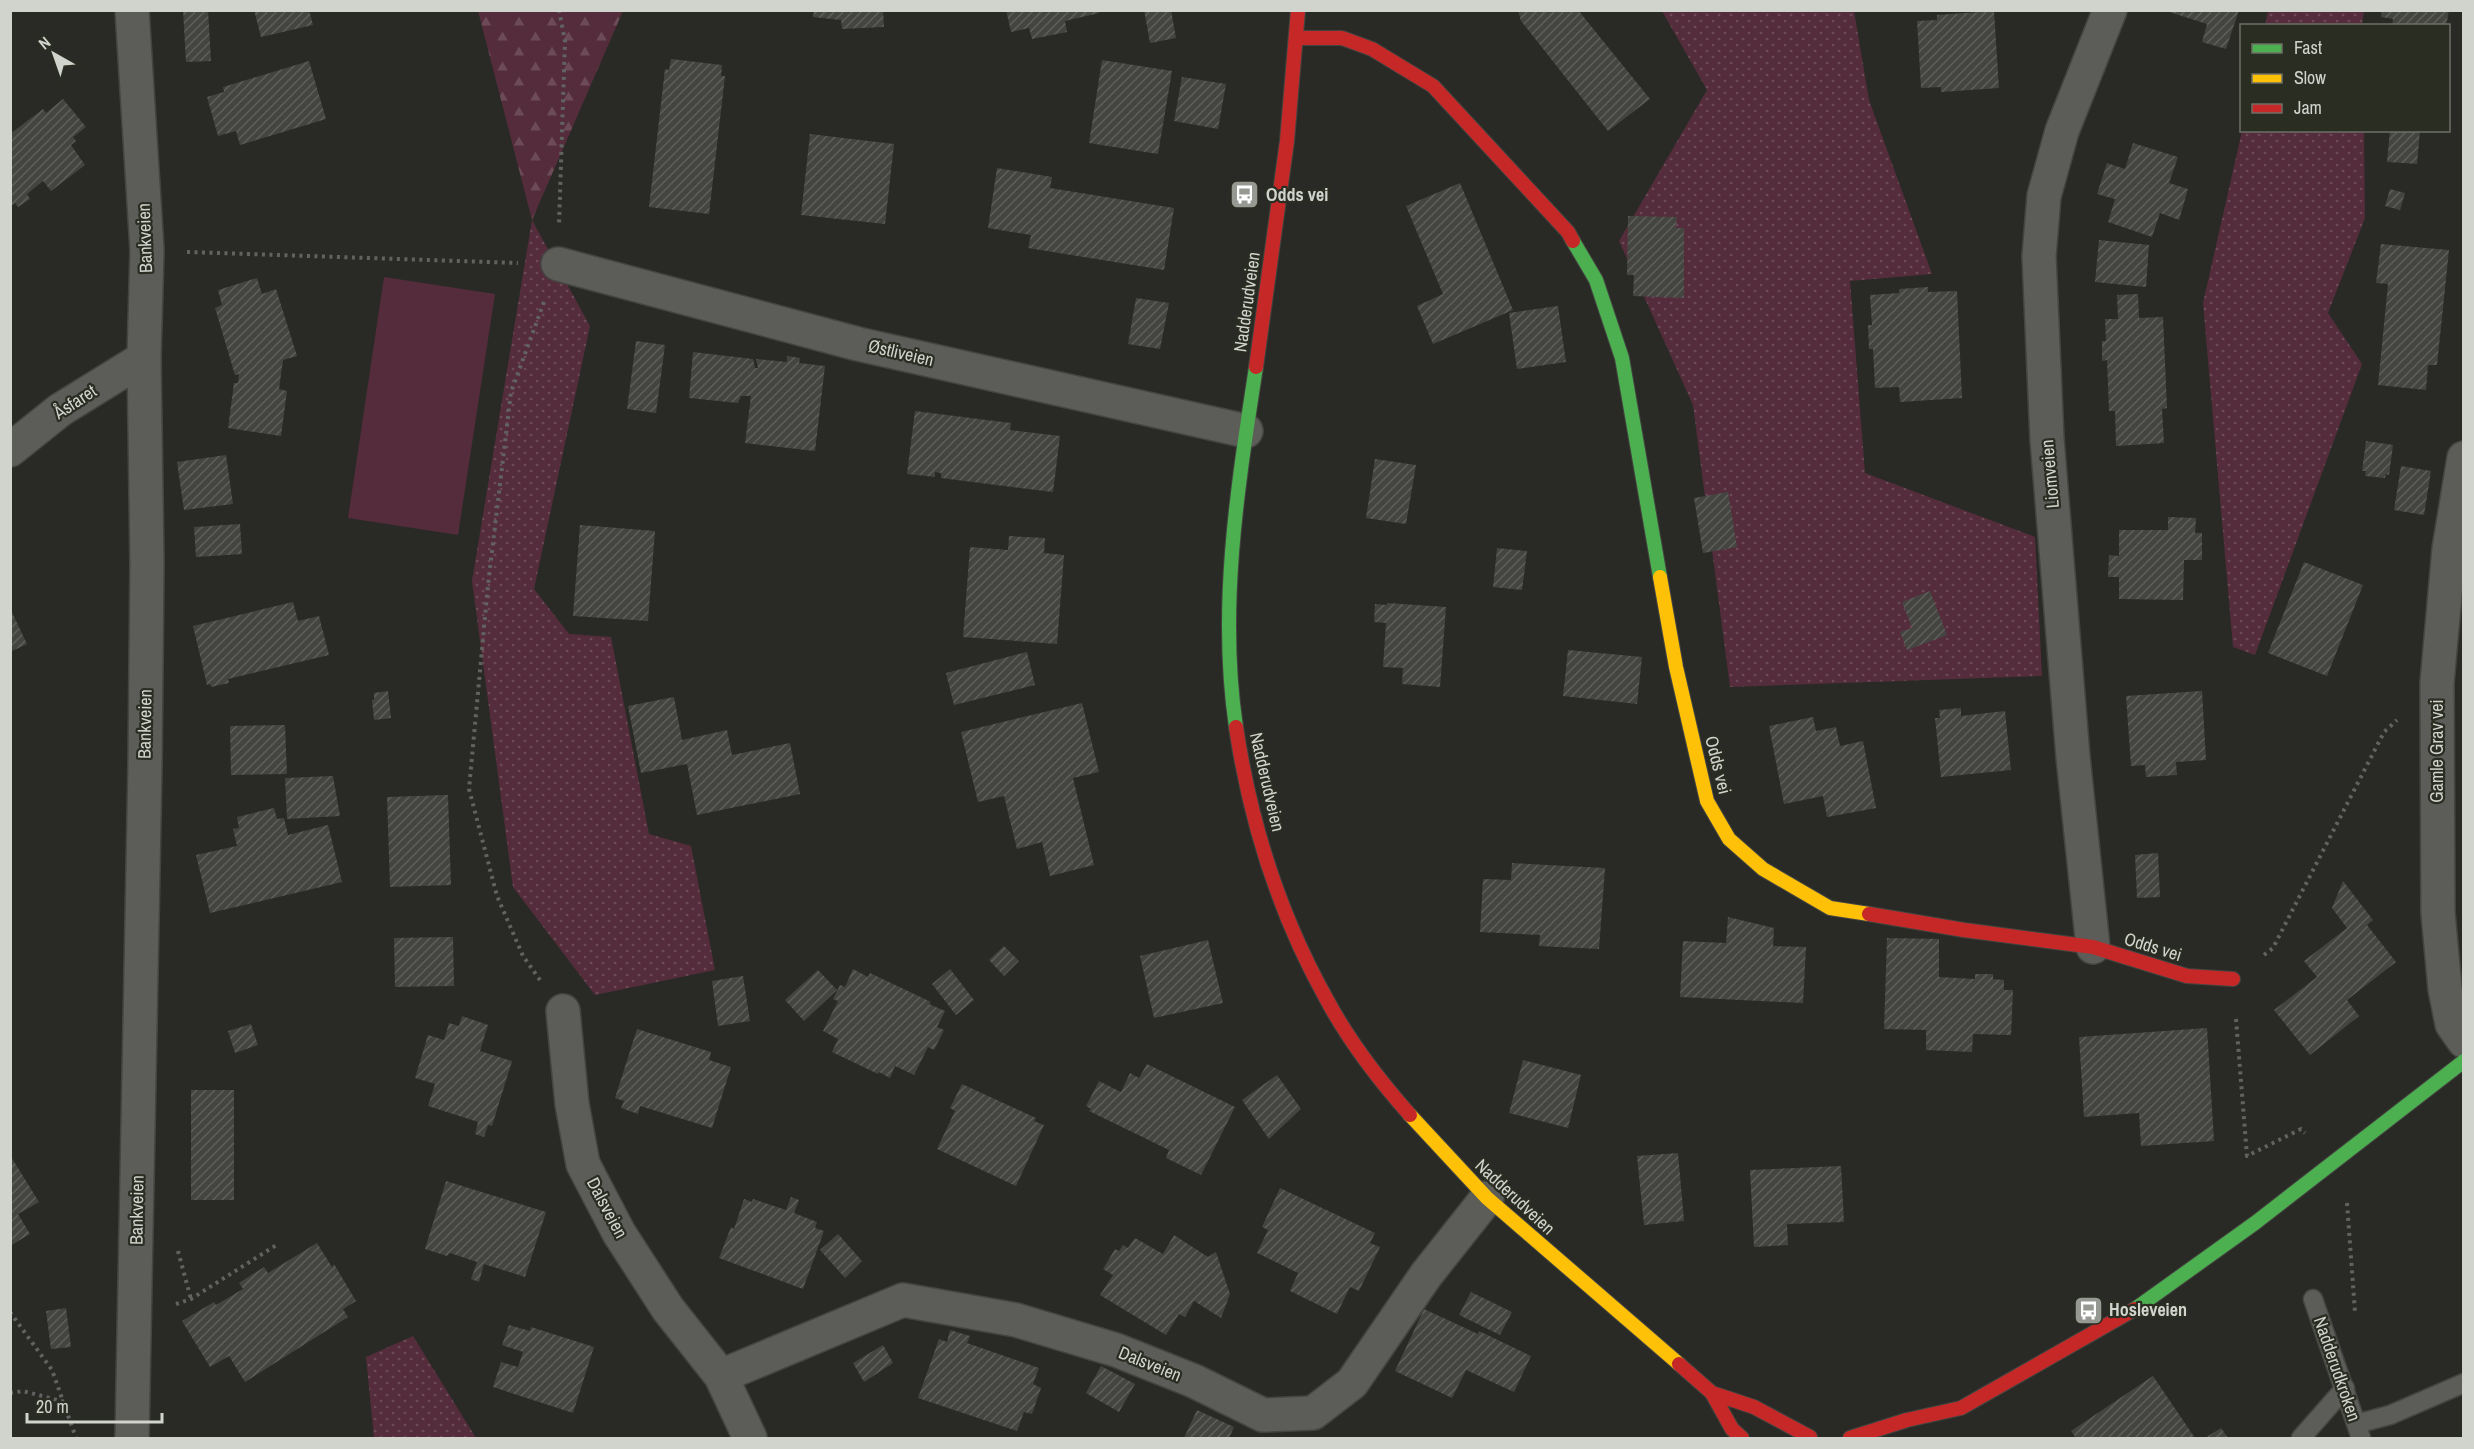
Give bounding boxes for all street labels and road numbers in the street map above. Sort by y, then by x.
street label: Bankveien [131,203,158,273]
street label: Nadderudveien [1227,250,1266,354]
street label: Østliveien [866,333,936,372]
street label: Åsfaret [47,378,101,425]
street label: Liomveien [2034,439,2065,509]
street label: Bankveien [131,689,158,759]
street label: Gamle Grav vei [2424,699,2449,803]
street label: Nadderudveien [1244,730,1291,834]
street label: Odds vei [1699,733,1738,797]
street label: Odds vei [2121,926,2185,967]
street label: Nadderudveien [1470,1153,1561,1240]
street label: Dalsveien [581,1173,634,1243]
street label: Bankveien [123,1175,150,1245]
street label: Nadderudkroken [2308,1313,2367,1424]
street label: Dalsveien [1115,1340,1185,1387]

